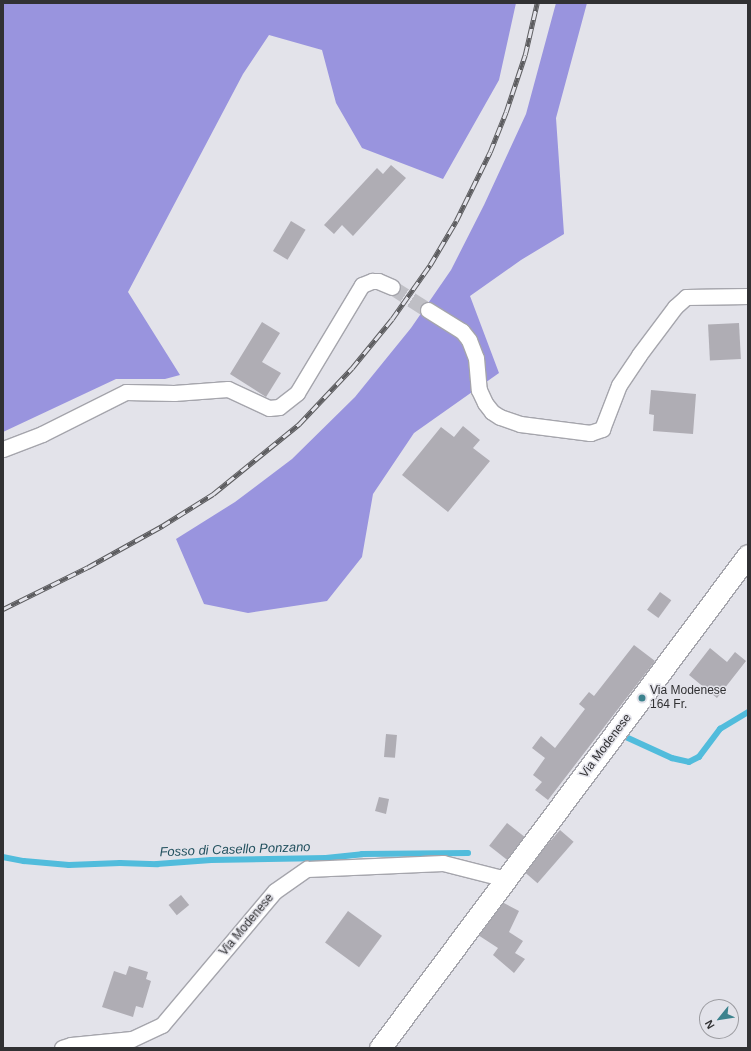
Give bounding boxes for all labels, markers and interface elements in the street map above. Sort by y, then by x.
place label: Via Modenese 164 Fr. [650,684,726,712]
marker: Via Modenese 164 Fr. [637,693,647,703]
street label: Via Modenese [577,711,635,781]
water label: Fosso di Casello Ponzano [159,840,311,860]
street label: Via Modenese [217,891,277,959]
north arrow [699,999,739,1039]
text: N [702,1018,717,1031]

